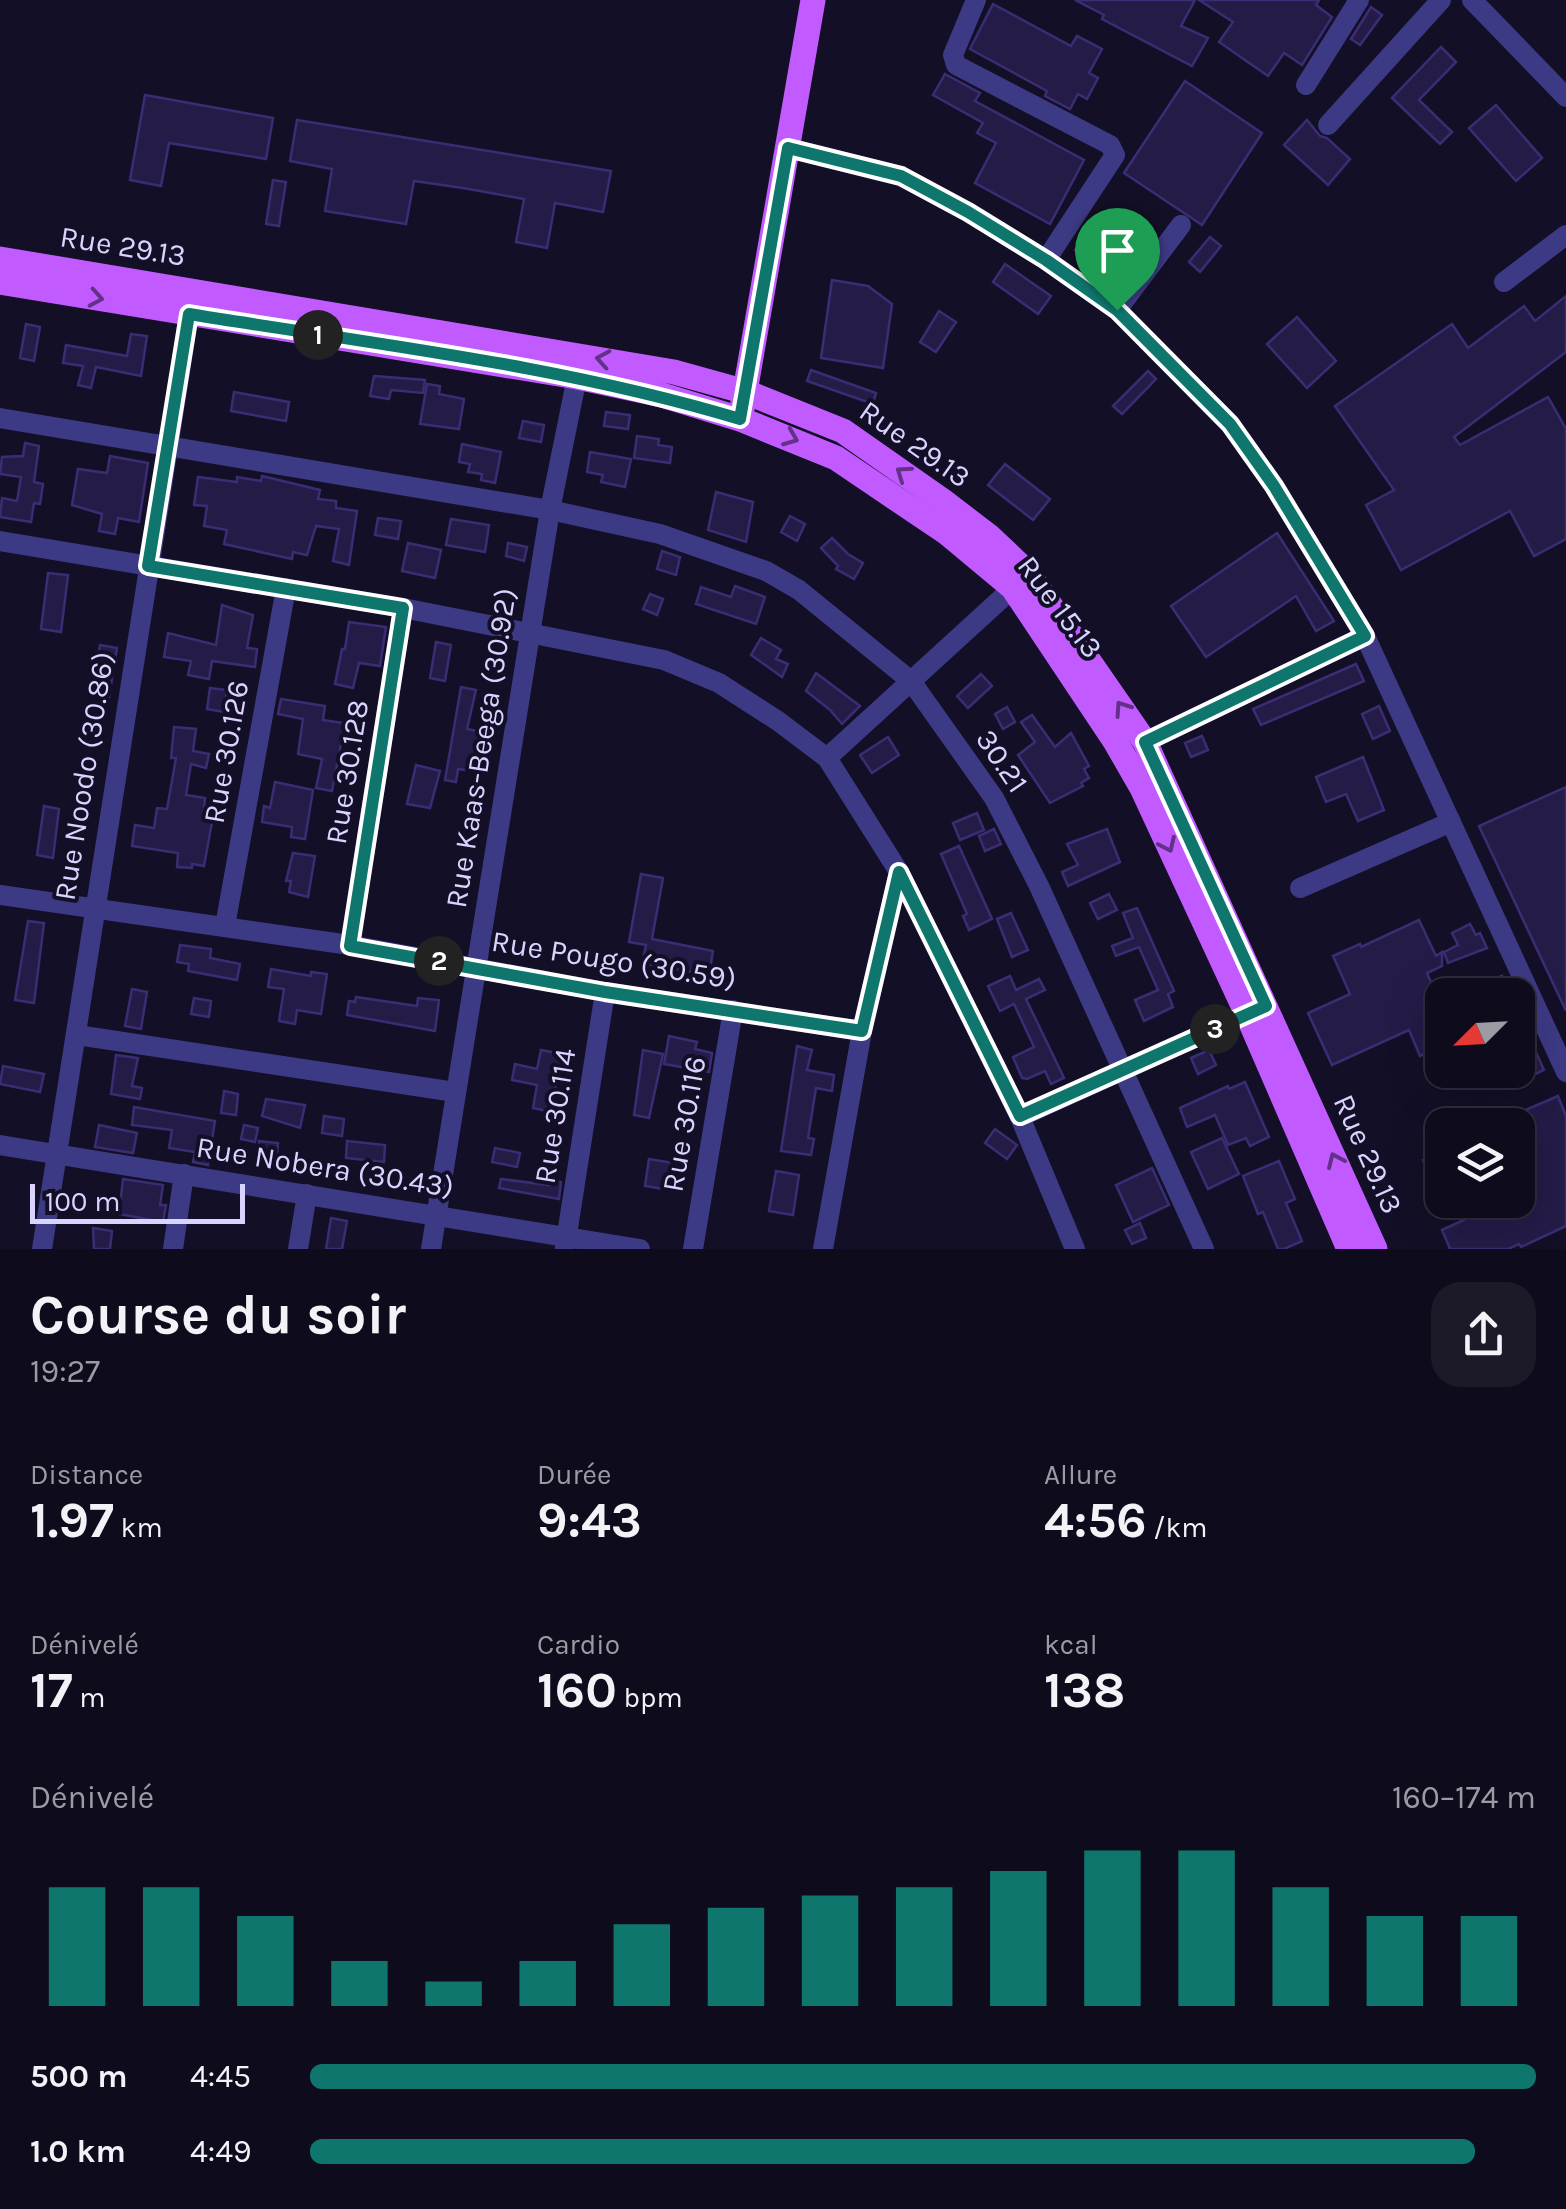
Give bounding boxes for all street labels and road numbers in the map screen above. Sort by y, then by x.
street label: Rue 29.13 [58,218,188,274]
street label: Rue 29.13 [853,393,977,495]
street label: Rue 15.13 [1010,549,1110,665]
street label: Rue Kaas-Beega (30.92) [438,585,524,911]
street label: Rue Noodo (30.86) [47,649,121,903]
street label: Rue 30.126 [196,678,256,826]
street label: Rue 30.128 [318,697,376,847]
street label: 30.21 [968,723,1036,799]
street label: Rue Pougo (30.59) [489,923,739,997]
street label: Rue 30.114 [527,1046,583,1186]
street label: Rue 30.116 [654,1053,714,1195]
street label: Rue 29.13 [1326,1089,1410,1219]
street label: Rue Nobera (30.43) [194,1129,456,1205]

